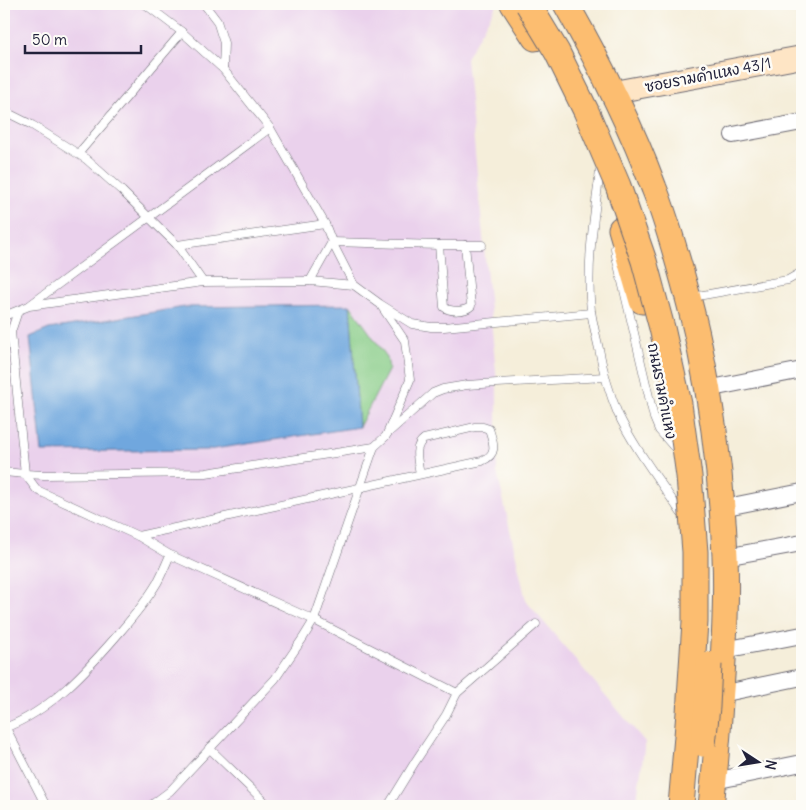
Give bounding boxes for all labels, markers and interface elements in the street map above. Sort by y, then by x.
scale bar [25,22,141,54]
text: 50 m [32,30,67,49]
street label: ซอยรามคำแหง 43/1 [643,53,773,96]
street label: ถนนรามคำแหง [644,341,681,441]
north arrow [734,738,784,788]
text: N [761,758,781,771]

